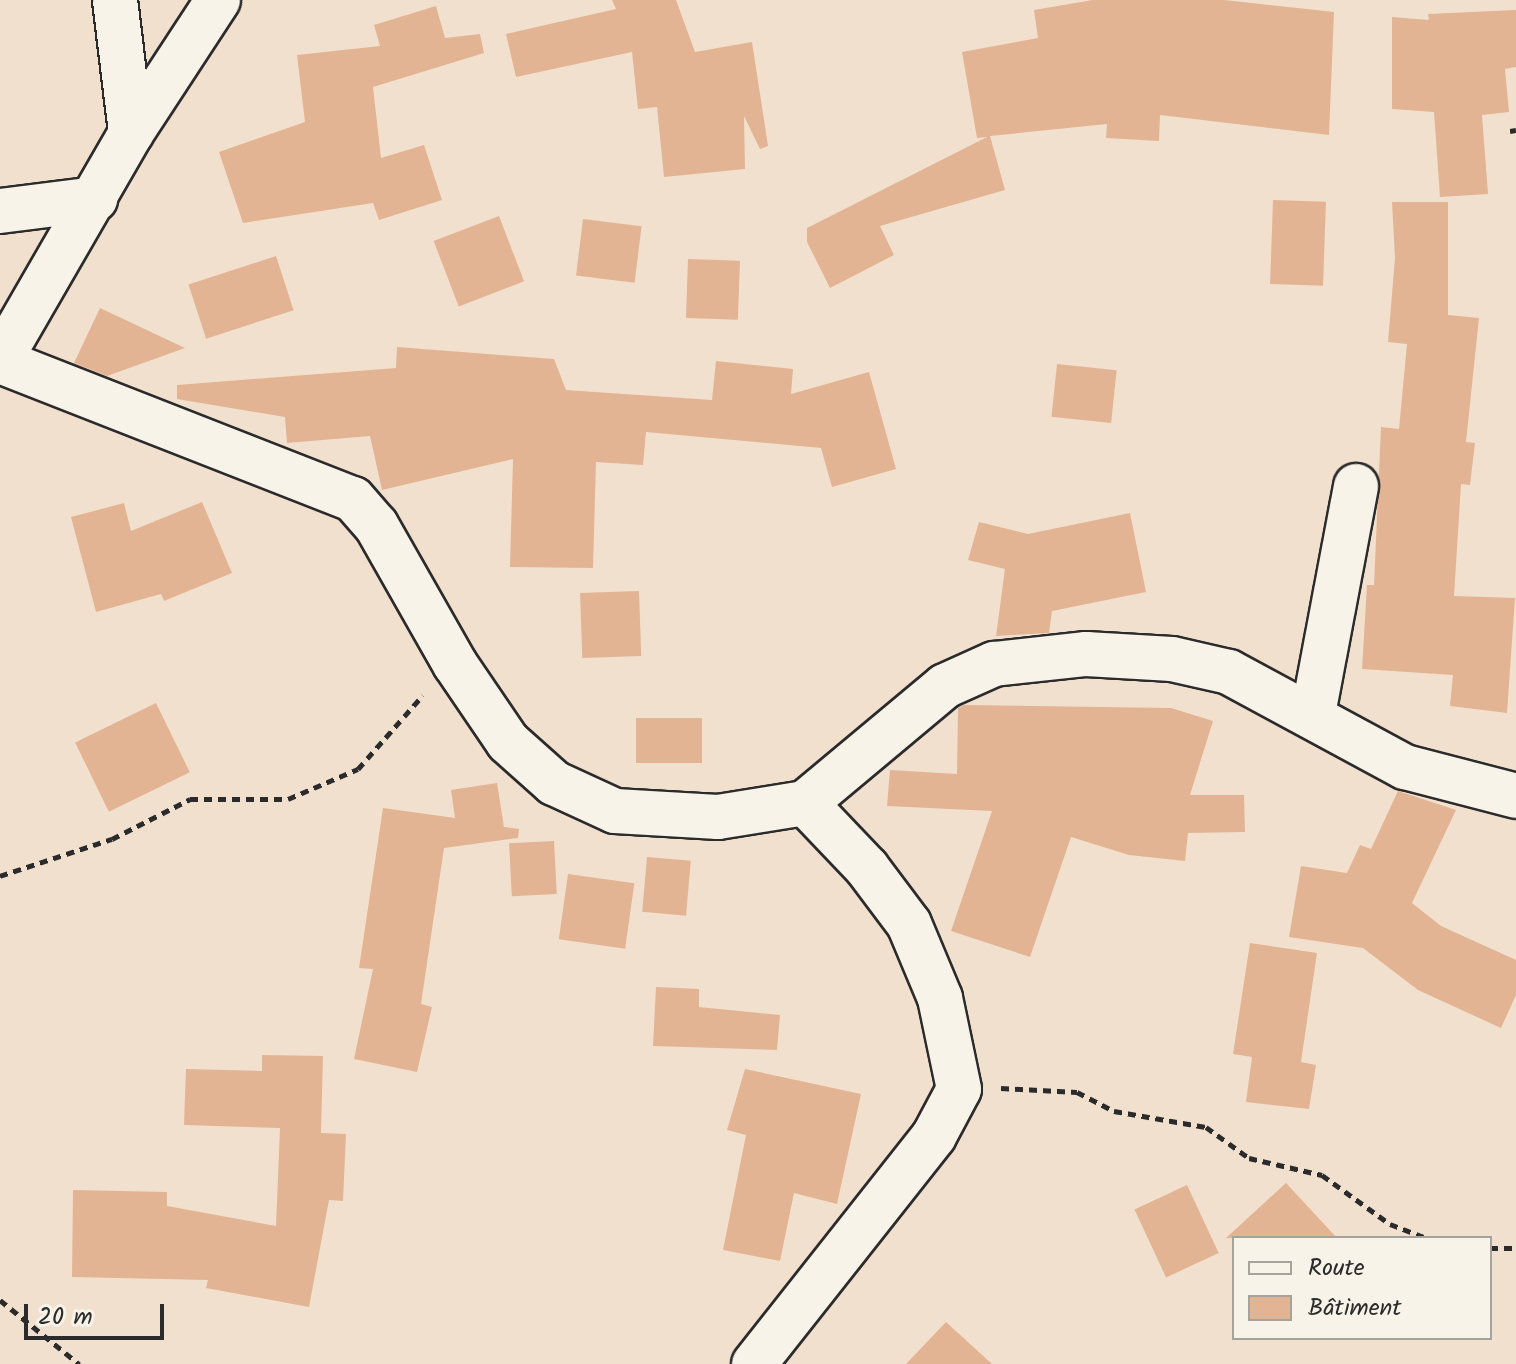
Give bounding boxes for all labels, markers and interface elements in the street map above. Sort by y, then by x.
legend [1232,1236,1492,1340]
text: Route [1308,1249,1365,1288]
scale bar [28,1288,168,1338]
text: Bâtiment [1308,1289,1402,1328]
text: 20 m [38,1298,93,1337]

